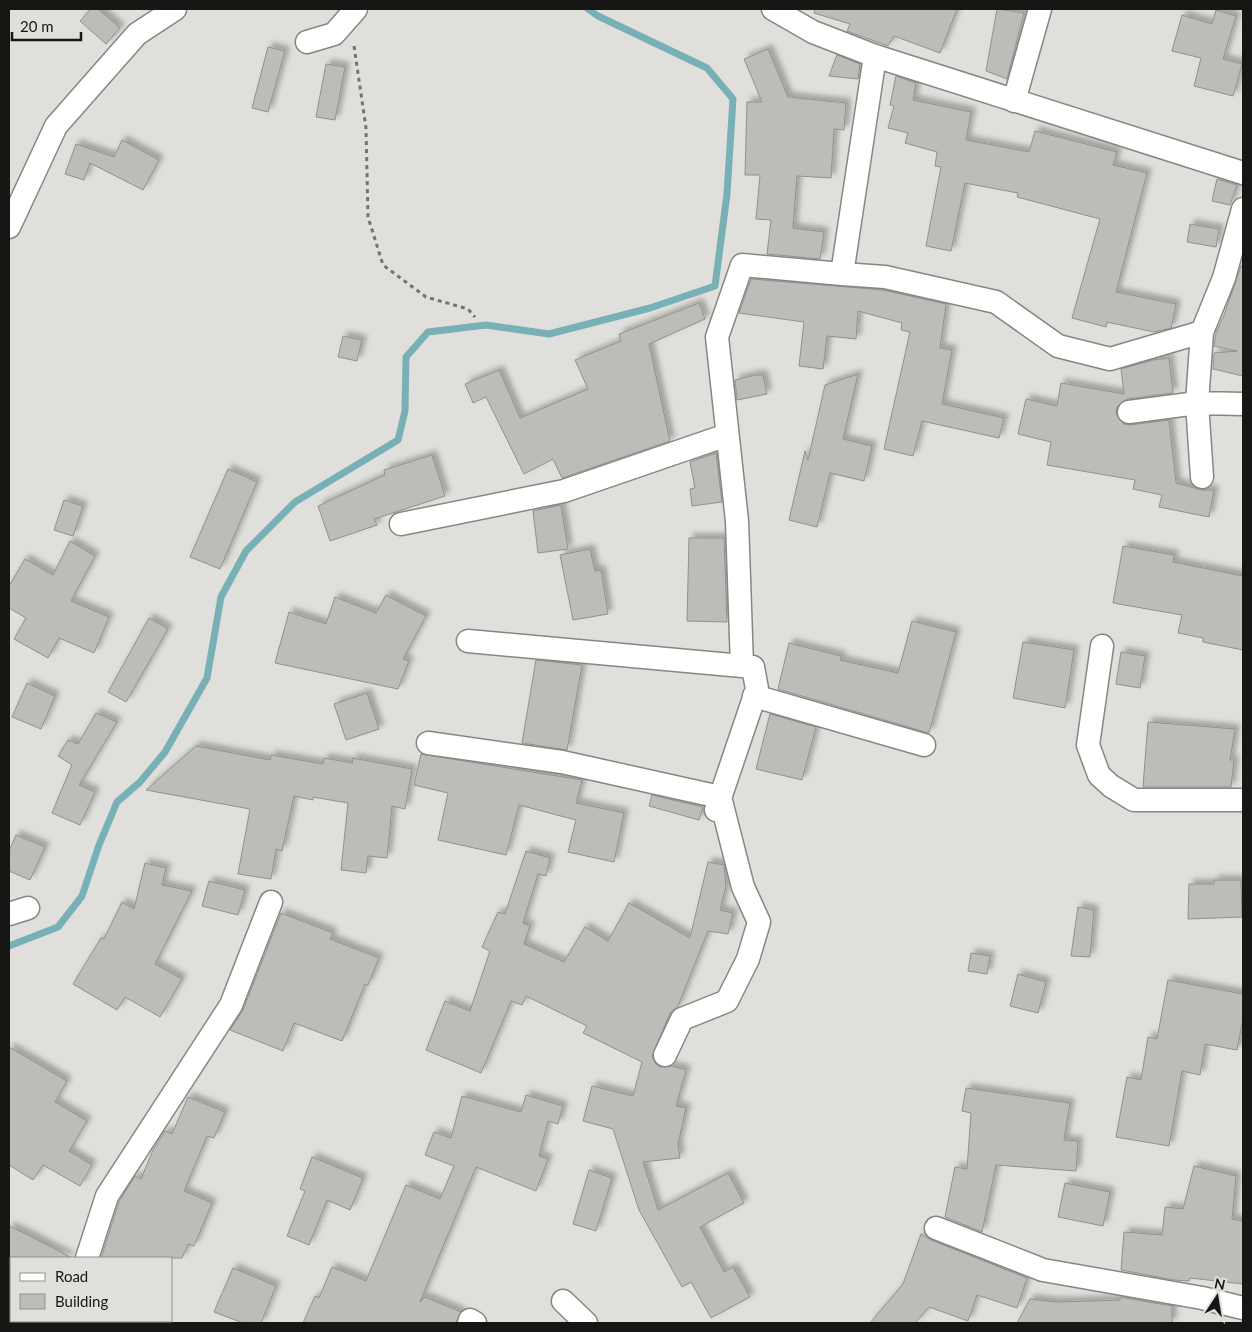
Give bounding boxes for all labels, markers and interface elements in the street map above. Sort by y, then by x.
scale bar [12,10,81,42]
text: 20 m [20,17,54,35]
legend [10,1257,172,1322]
text: Road [55,1267,88,1285]
north arrow [1192,1272,1242,1322]
text: N [1213,1274,1227,1293]
text: Building [55,1292,108,1310]

